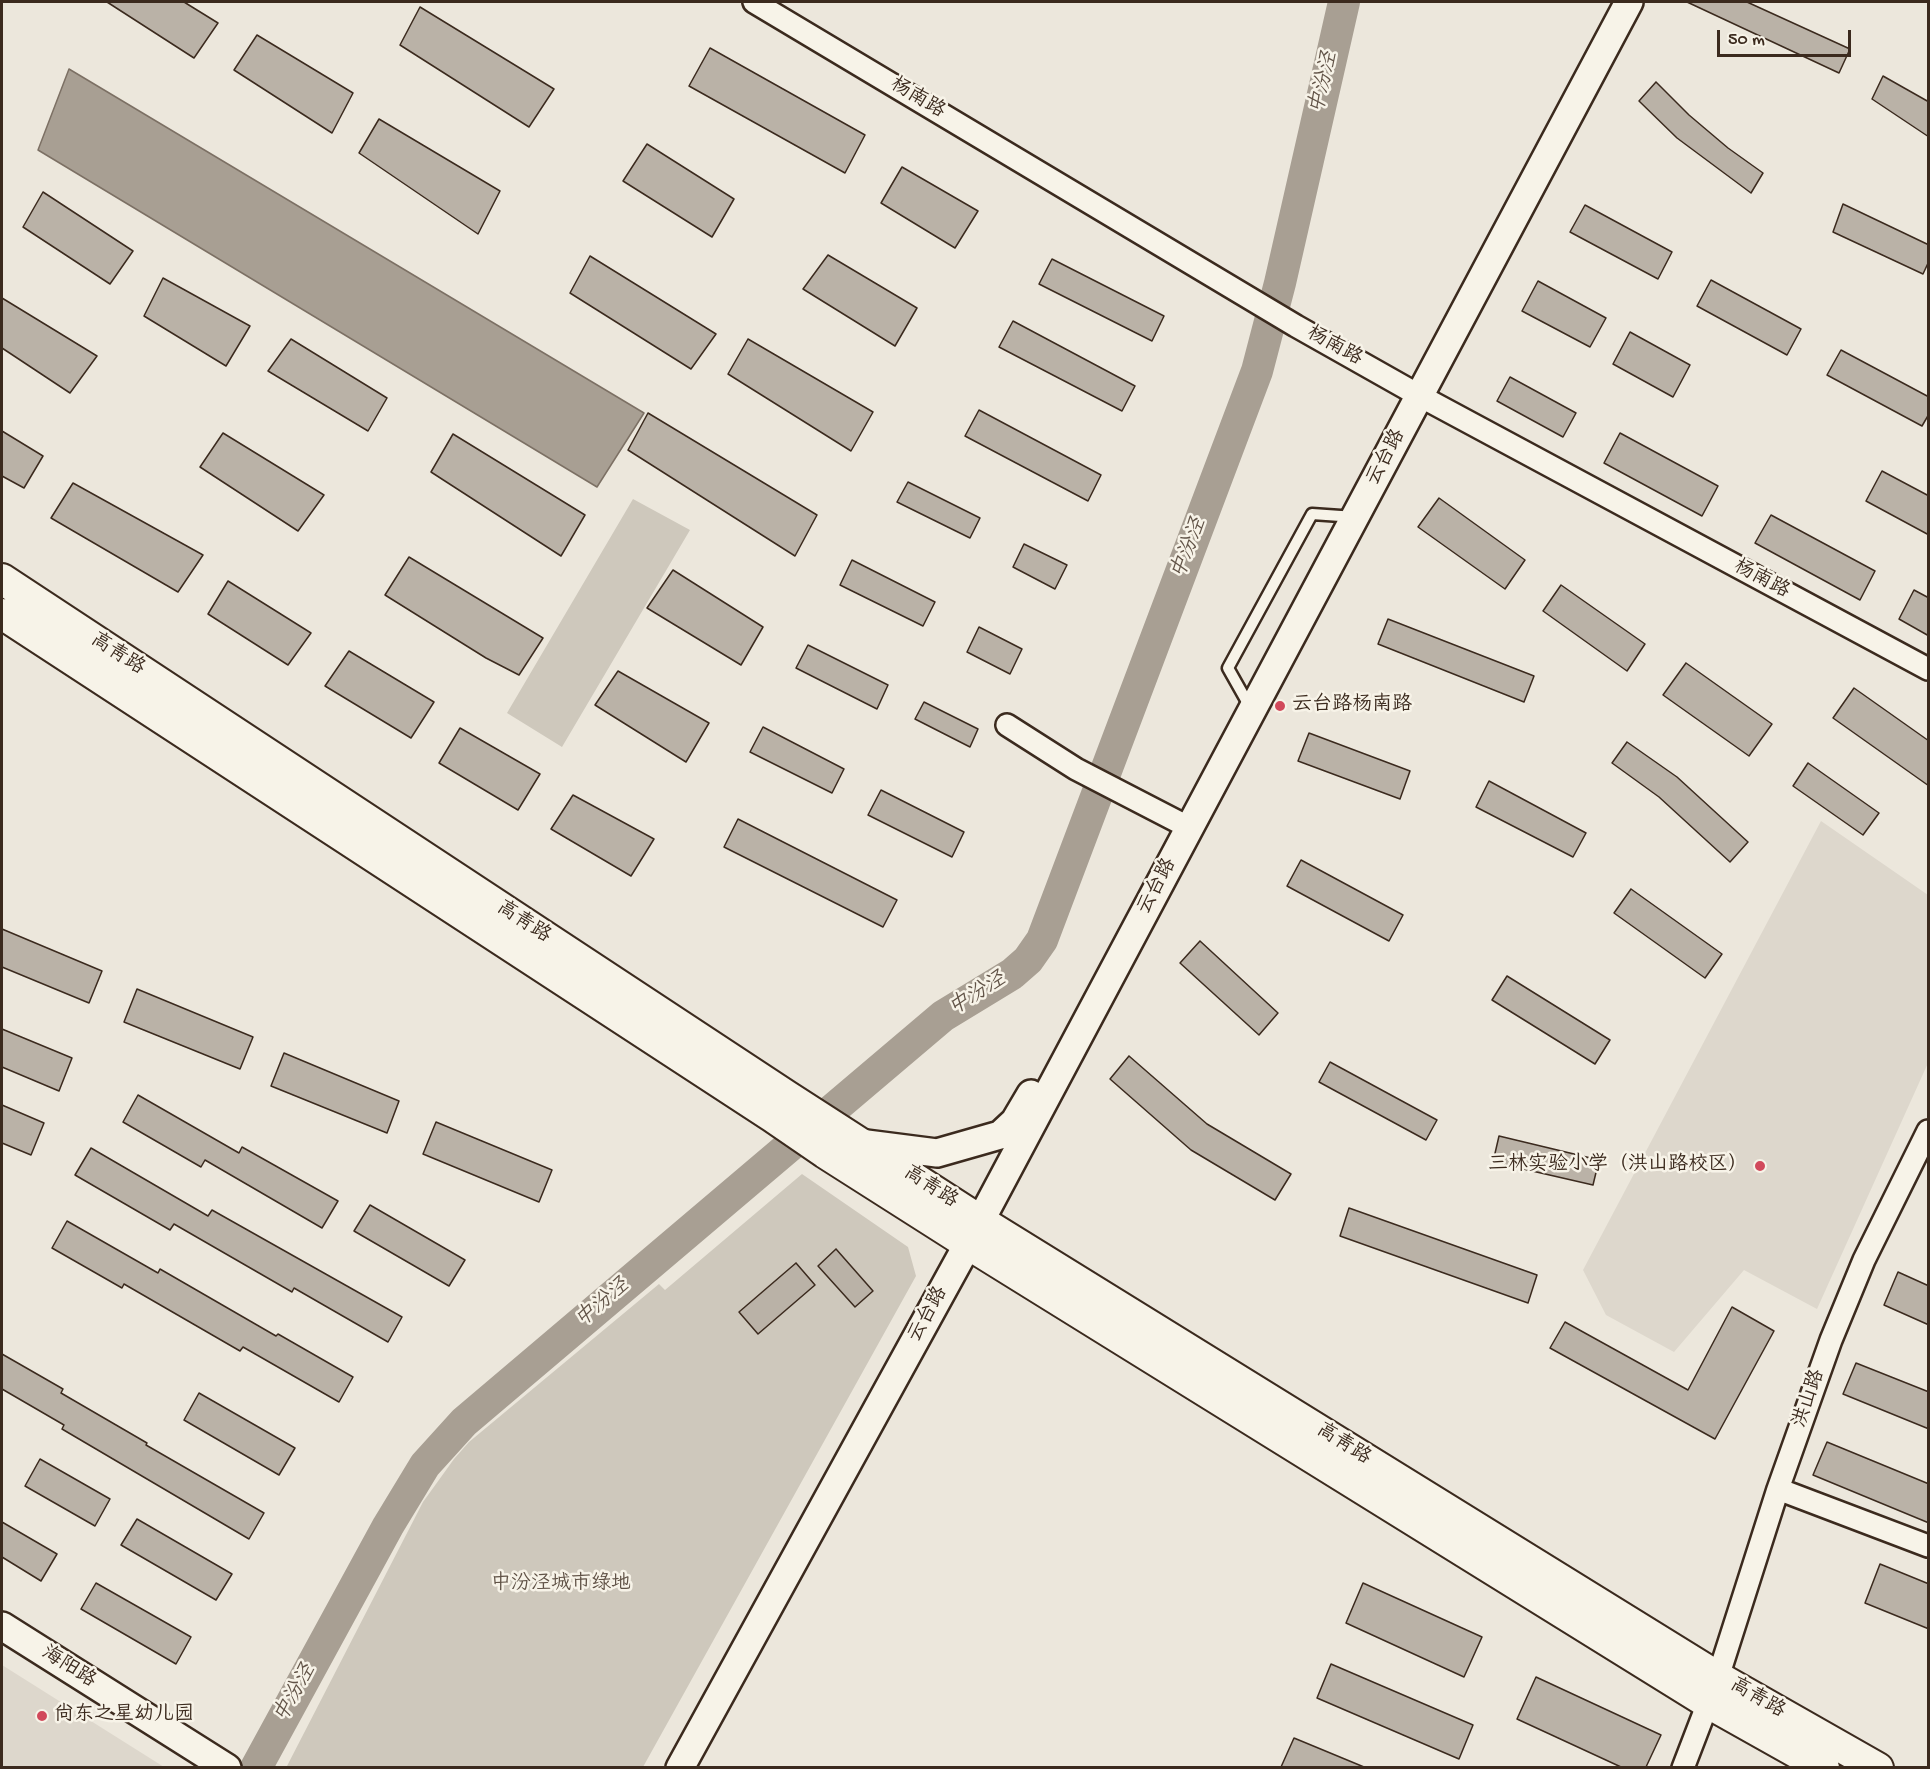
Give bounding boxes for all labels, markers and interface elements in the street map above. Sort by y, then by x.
scale bar [1720,18,1854,56]
text: 50 m [1728,30,1765,51]
water label: 中汾泾 [1306,49,1344,117]
street label: 杨南路 [885,73,949,125]
street label: 杨南路 [1302,322,1366,372]
street label: 云台路 [1362,426,1412,490]
water label: 中汾泾 [1167,515,1213,583]
street label: 杨南路 [1729,555,1793,605]
street label: 高青路 [85,629,149,681]
place label: 云台路杨南路 [1292,694,1412,718]
marker: 云台路杨南路 [1273,699,1287,713]
street label: 云台路 [1133,855,1183,919]
street label: 高青路 [491,897,555,949]
water label: 中汾泾 [945,968,1011,1022]
place label: 三林实验小学（洪山路校区） [1488,1154,1748,1178]
marker: 三林实验小学（洪山路校区） [1753,1159,1767,1173]
street label: 高青路 [898,1162,962,1214]
water label: 中汾泾 [571,1274,635,1334]
street label: 云台路 [904,1283,954,1347]
street label: 洪山路 [1789,1367,1831,1431]
street label: 高青路 [1311,1419,1375,1471]
park label: 中汾泾城市绿地 [491,1573,631,1597]
street label: 海阳路 [36,1642,100,1694]
water label: 中汾泾 [270,1660,322,1728]
street label: 高青路 [1725,1674,1789,1724]
place label: 尚东之星幼儿园 [54,1704,194,1728]
marker: 尚东之星幼儿园 [35,1709,49,1723]

